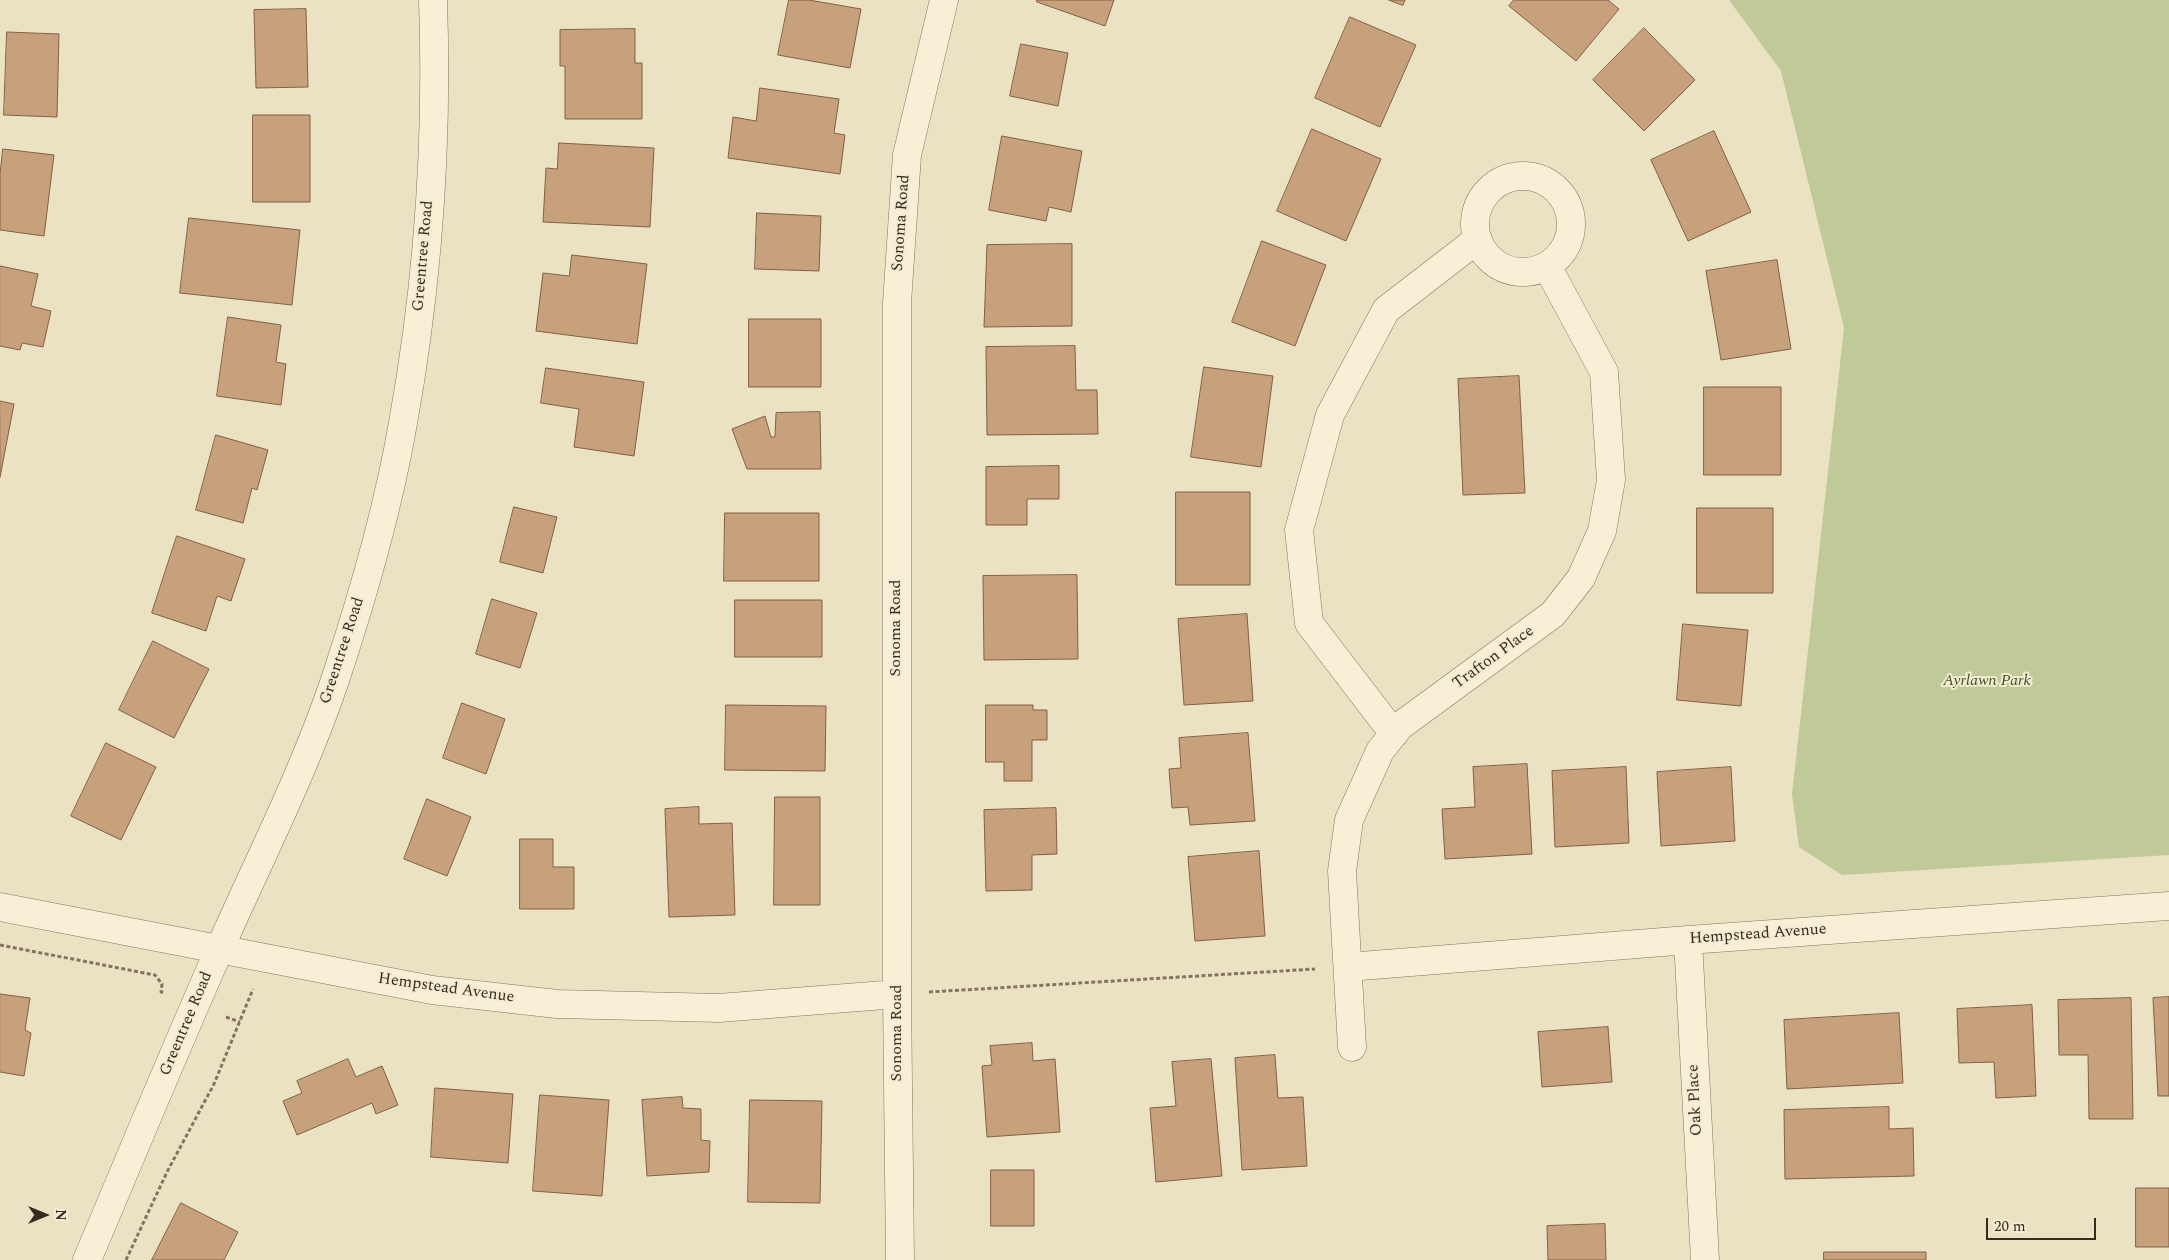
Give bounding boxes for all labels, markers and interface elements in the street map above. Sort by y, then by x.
street label: Sonoma Road [889,174,915,272]
street label: Greentree Road [410,200,438,312]
street label: Sonoma Road [887,580,907,676]
street label: Greentree Road [317,595,369,707]
street label: Trafton Place [1450,622,1538,694]
park label: Ayrlawn Park [1943,672,2031,692]
street label: Hempstead Avenue [1689,921,1827,949]
street label: Greentree Road [156,969,218,1079]
street label: Hempstead Avenue [377,970,515,1008]
street label: Sonoma Road [888,985,908,1081]
street label: Oak Place [1685,1064,1707,1136]
north arrow [20,1190,70,1240]
scale bar [1989,1208,2099,1240]
text: N [50,1209,71,1221]
text: 20 m [1994,1215,2026,1238]

